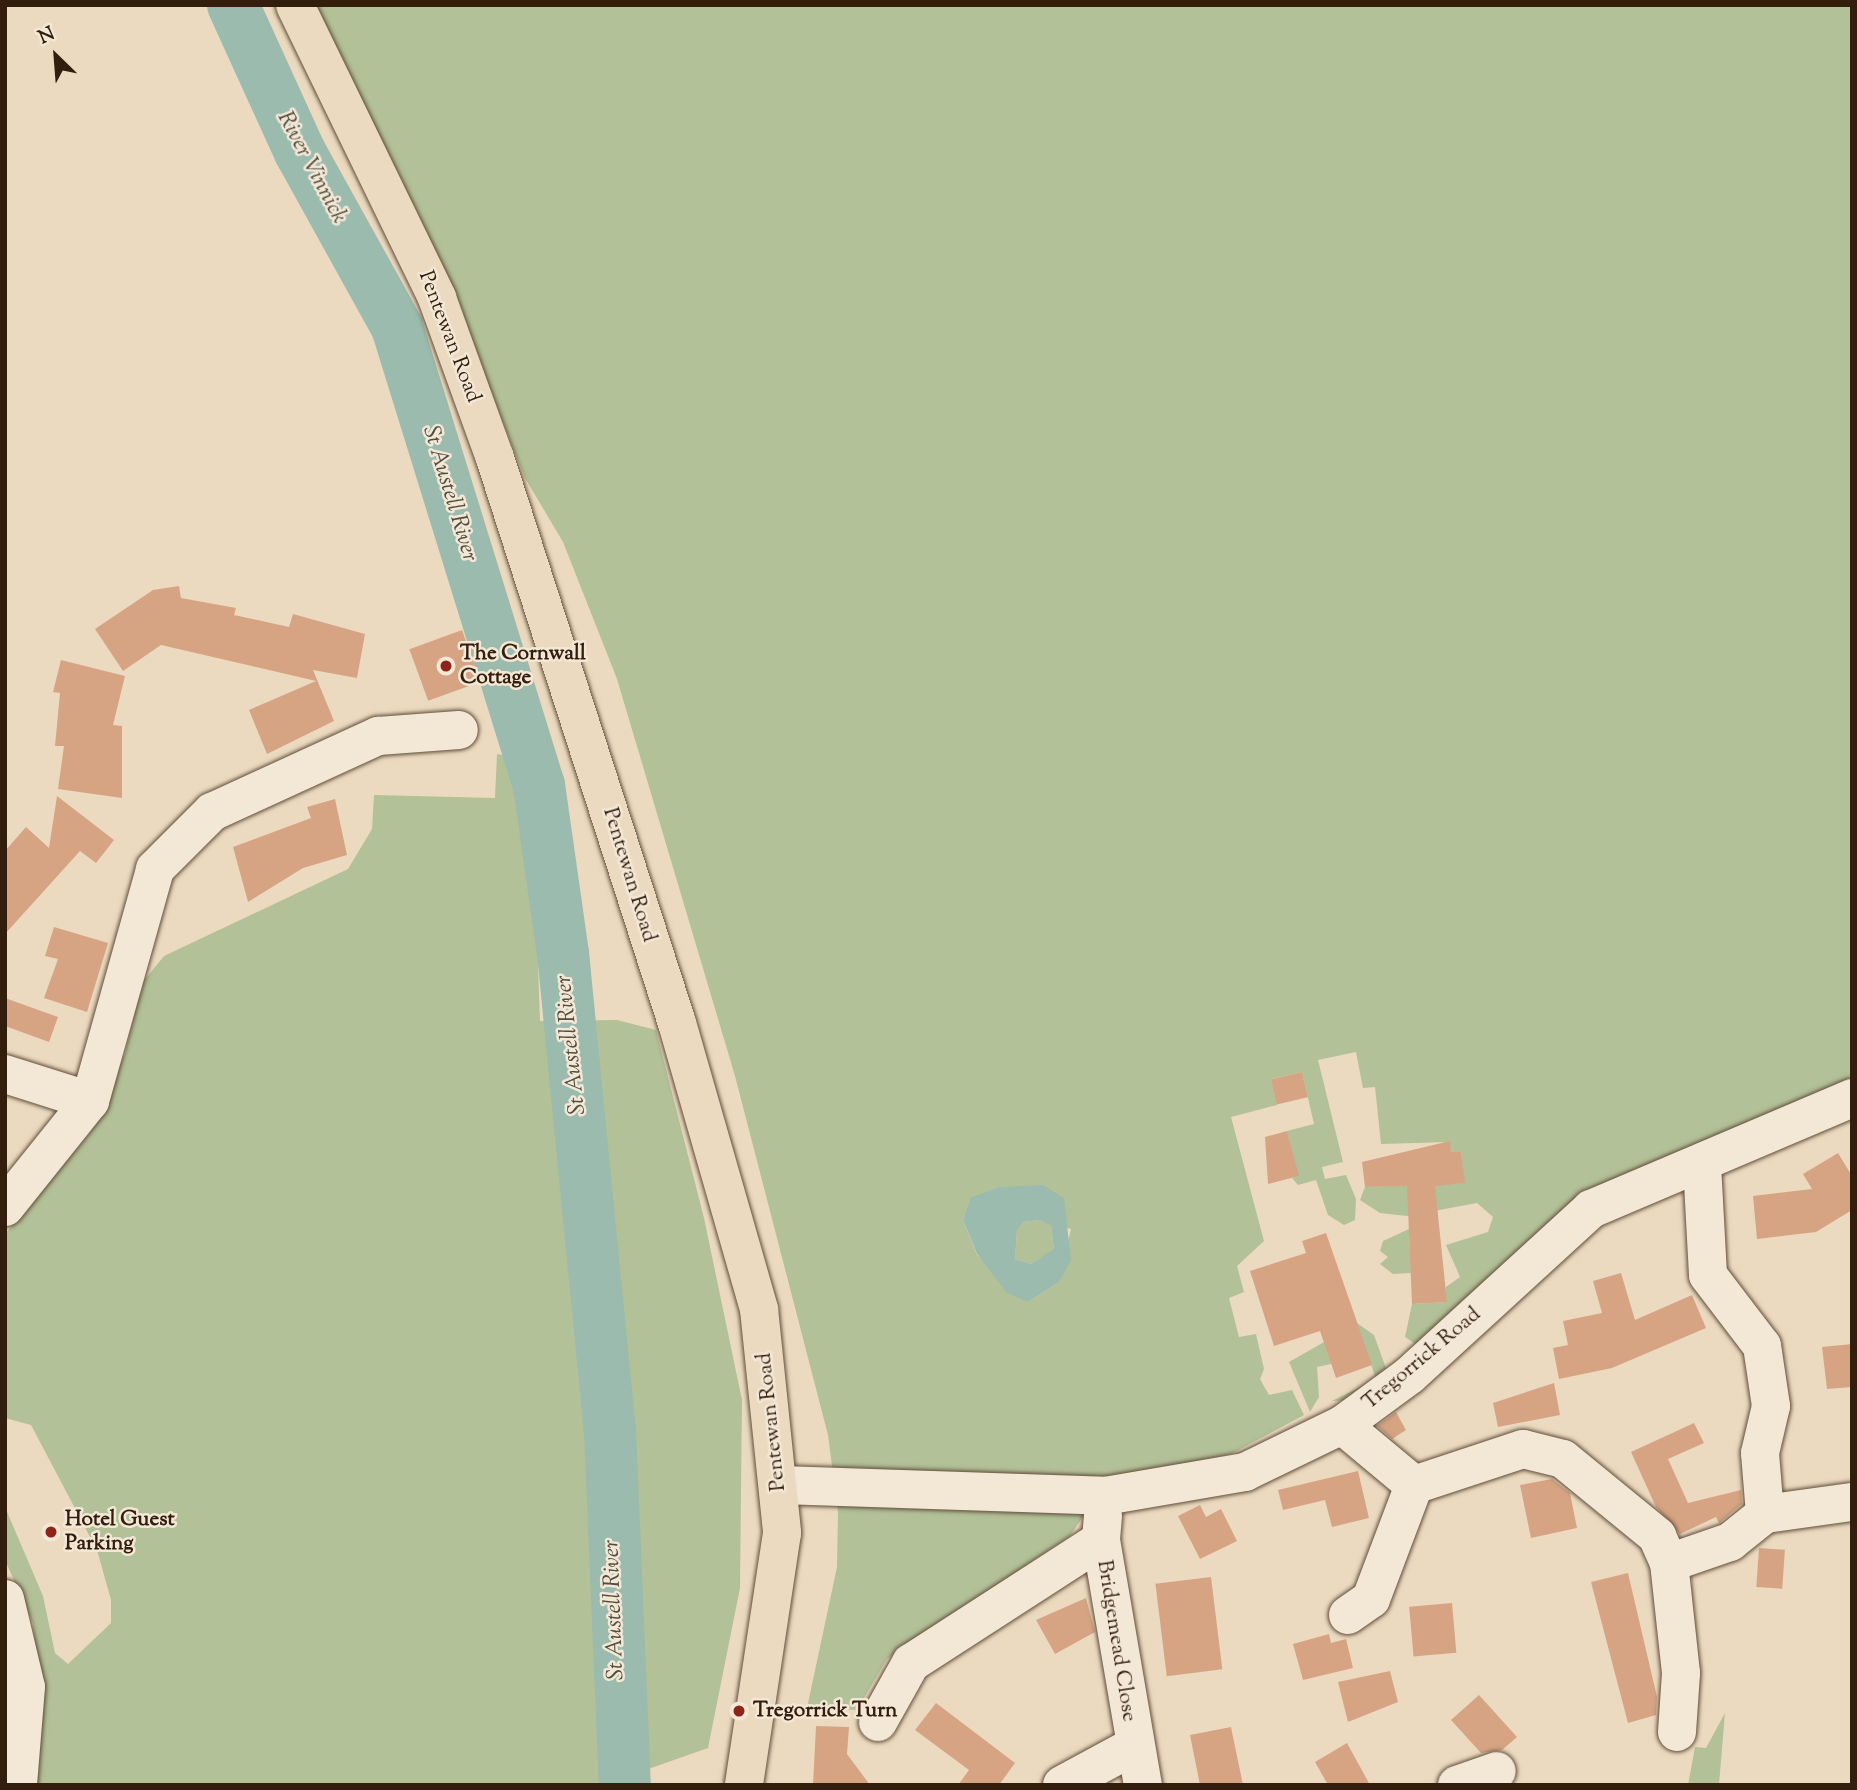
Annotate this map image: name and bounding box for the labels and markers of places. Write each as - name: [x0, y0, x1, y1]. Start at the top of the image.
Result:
- place label: The Cornwall Cottage: [460, 641, 586, 691]
- marker: The Cornwall Cottage: [438, 658, 454, 674]
- place label: Hotel Guest Parking: [65, 1507, 175, 1557]
- marker: Hotel Guest Parking: [43, 1524, 59, 1540]
- place label: Tregorrick Turn: [753, 1698, 897, 1724]
- marker: Tregorrick Turn: [731, 1703, 747, 1719]

